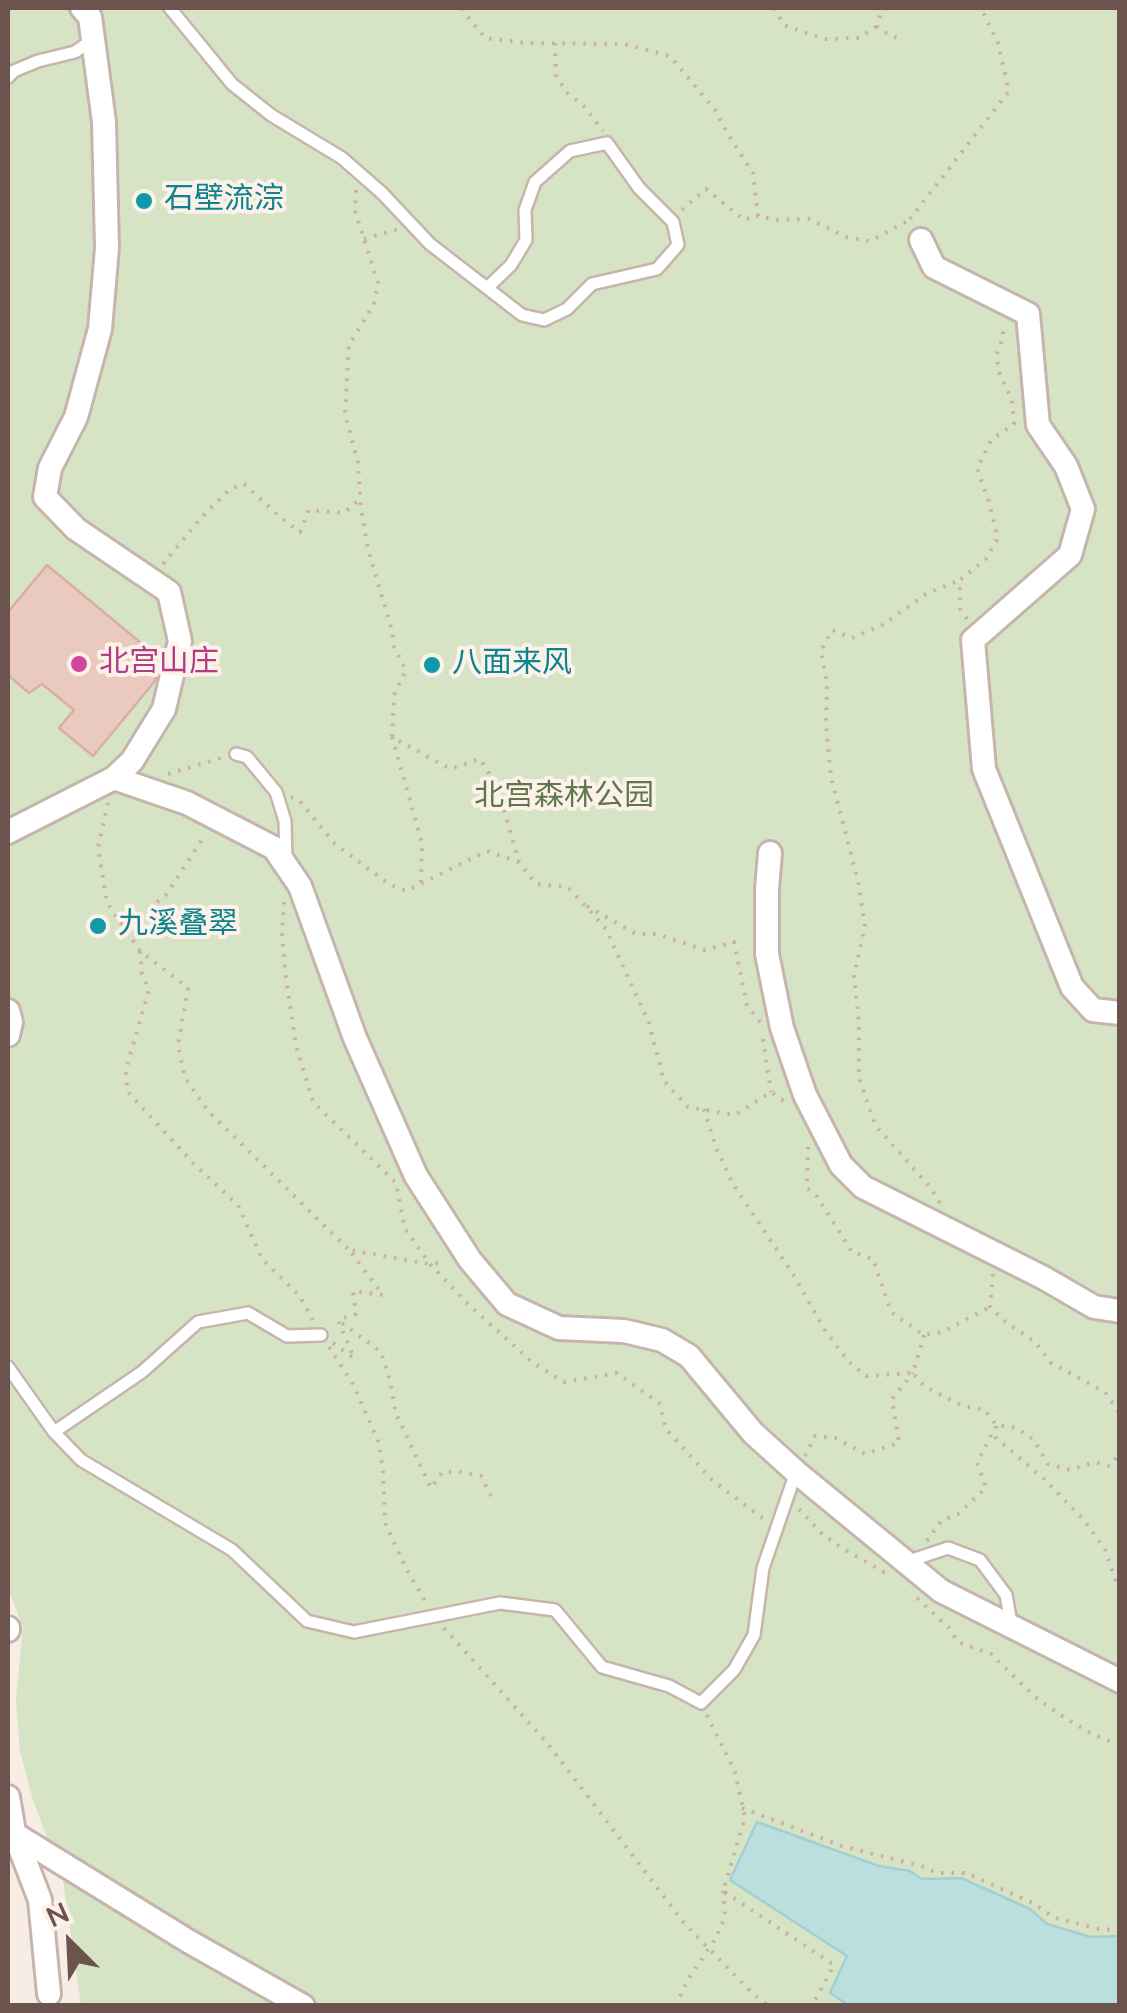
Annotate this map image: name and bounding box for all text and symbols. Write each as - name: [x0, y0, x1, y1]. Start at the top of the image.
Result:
- place label: 石壁流淙: [164, 183, 284, 219]
- marker: 石壁流淙: [133, 190, 155, 212]
- place label: 北宫山庄: [99, 646, 219, 682]
- place label: 八面来风: [452, 647, 572, 683]
- marker: 北宫山庄: [68, 653, 90, 675]
- marker: 八面来风: [421, 654, 443, 676]
- park label: 北宫森林公园: [474, 780, 654, 816]
- place label: 九溪叠翠: [118, 908, 238, 944]
- marker: 九溪叠翠: [87, 915, 109, 937]
- north arrow: [20, 1893, 120, 1993]
- text: N: [40, 1894, 75, 1937]

